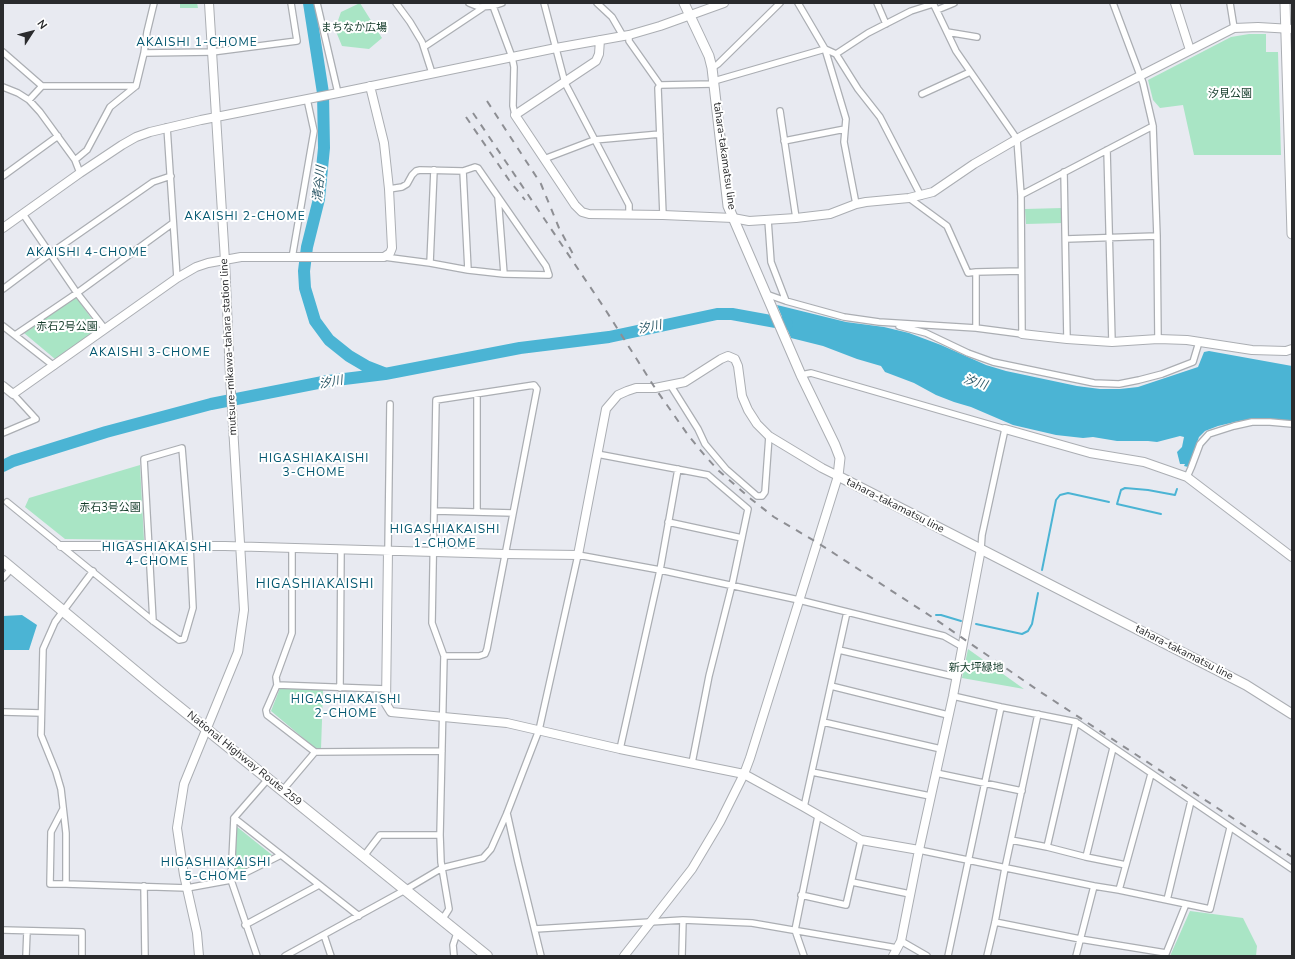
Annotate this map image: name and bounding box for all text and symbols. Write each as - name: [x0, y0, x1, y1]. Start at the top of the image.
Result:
- north arrow: [12, 12, 52, 52]
- text: N: [34, 17, 51, 32]
- park label: まちなか広場: [321, 21, 387, 35]
- district label: AKAISHI 1-CHOME: [136, 36, 258, 50]
- park label: 汐見公園: [1208, 87, 1252, 101]
- street label: tahara-takamatsu line: [710, 101, 738, 211]
- water label: 清谷川: [311, 165, 329, 203]
- district label: AKAISHI 2-CHOME: [184, 210, 306, 224]
- district label: AKAISHI 4-CHOME: [26, 246, 148, 260]
- street label: mutsure-mikawa-tahara station line: [218, 258, 240, 436]
- water label: 汐川: [637, 318, 663, 338]
- park label: 赤石2号公園: [36, 320, 98, 334]
- district label: AKAISHI 3-CHOME: [89, 346, 211, 360]
- water label: 汐川: [961, 373, 989, 393]
- water label: 汐川: [318, 374, 344, 392]
- district label: HIGASHIAKAISHI 3-CHOME: [259, 452, 369, 480]
- street label: tahara-takamatsu line: [844, 476, 946, 536]
- park label: 赤石3号公園: [79, 501, 141, 515]
- district label: HIGASHIAKAISHI 1-CHOME: [390, 523, 500, 551]
- district label: HIGASHIAKAISHI 4-CHOME: [102, 541, 212, 569]
- district label: HIGASHIAKAISHI: [256, 577, 374, 593]
- street label: tahara-takamatsu line: [1133, 623, 1235, 683]
- park label: 新大坪緑地: [949, 661, 1003, 675]
- district label: HIGASHIAKAISHI 2-CHOME: [291, 693, 401, 721]
- street label: National Highway Route 259: [184, 709, 304, 809]
- district label: HIGASHIAKAISHI 5-CHOME: [161, 856, 271, 884]

